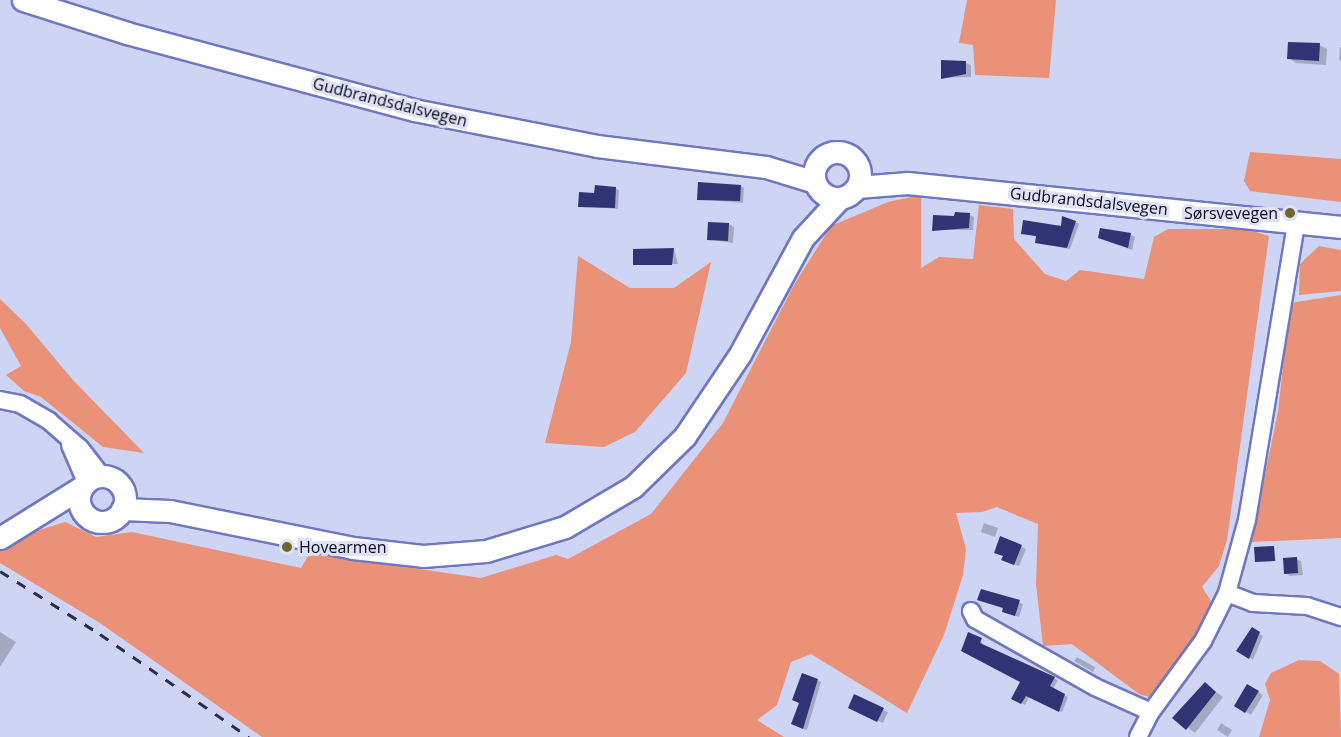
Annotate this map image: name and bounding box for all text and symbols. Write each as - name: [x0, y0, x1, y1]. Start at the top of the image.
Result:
- street label: Gudbrandsdalsvegen: [311, 74, 469, 130]
- street label: Gudbrandsdalsvegen: [1009, 183, 1169, 219]
- place label: Sørsvevegen: [1184, 203, 1278, 223]
- marker: Sørsvevegen: [1283, 206, 1297, 220]
- place label: Hovearmen: [299, 537, 386, 557]
- marker: Hovearmen: [280, 540, 294, 554]

